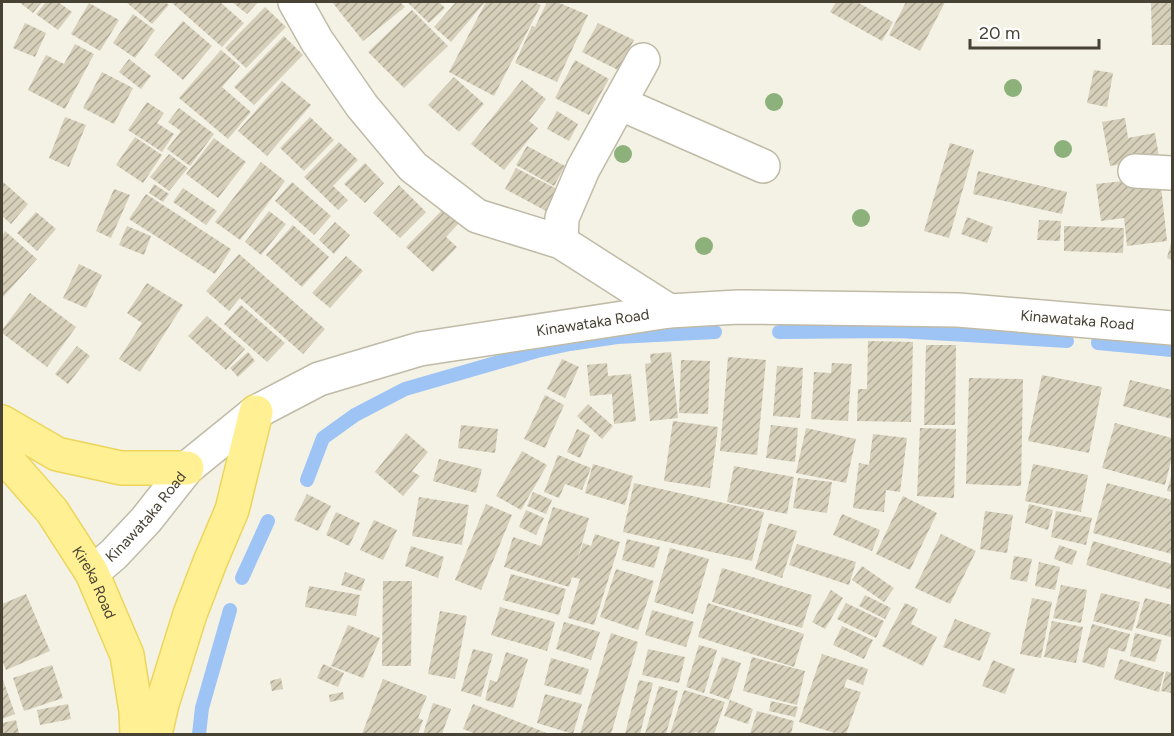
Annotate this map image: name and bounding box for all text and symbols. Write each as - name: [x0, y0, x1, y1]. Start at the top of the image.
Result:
- scale bar: [970, 12, 1099, 50]
- text: 20 m: [979, 22, 1020, 44]
- street label: Kinawataka Road: [535, 305, 650, 340]
- street label: Kinawataka Road: [1020, 306, 1135, 334]
- street label: Kinawataka Road: [102, 468, 190, 566]
- street label: Kireka Road: [68, 543, 119, 621]

